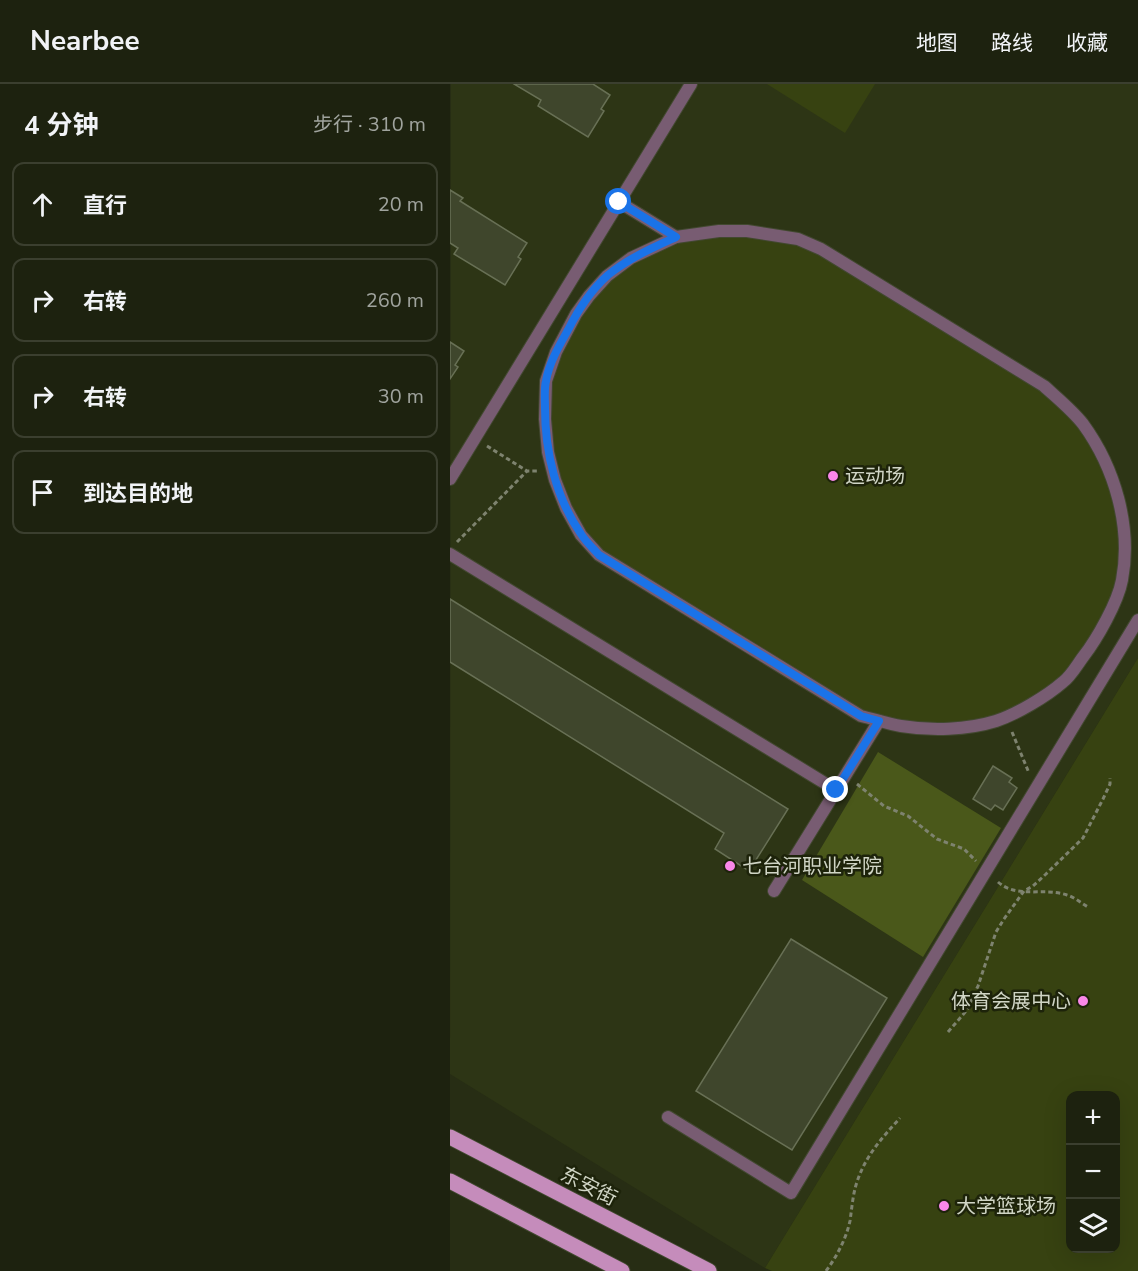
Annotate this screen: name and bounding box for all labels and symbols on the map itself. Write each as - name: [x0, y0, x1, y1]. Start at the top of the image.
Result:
- route start: [605, 188, 631, 214]
- place label: 运动场: [845, 463, 905, 490]
- marker: 运动场: [826, 469, 840, 483]
- route end: [822, 776, 848, 802]
- place label: 七台河职业学院: [742, 853, 882, 880]
- marker: 七台河职业学院: [723, 859, 737, 873]
- place label: 体育会展中心: [951, 988, 1071, 1015]
- marker: 体育会展中心: [1076, 994, 1090, 1008]
- street label: 东安街: [556, 1161, 622, 1212]
- place label: 大学篮球场: [956, 1193, 1056, 1220]
- marker: 大学篮球场: [937, 1199, 951, 1213]

